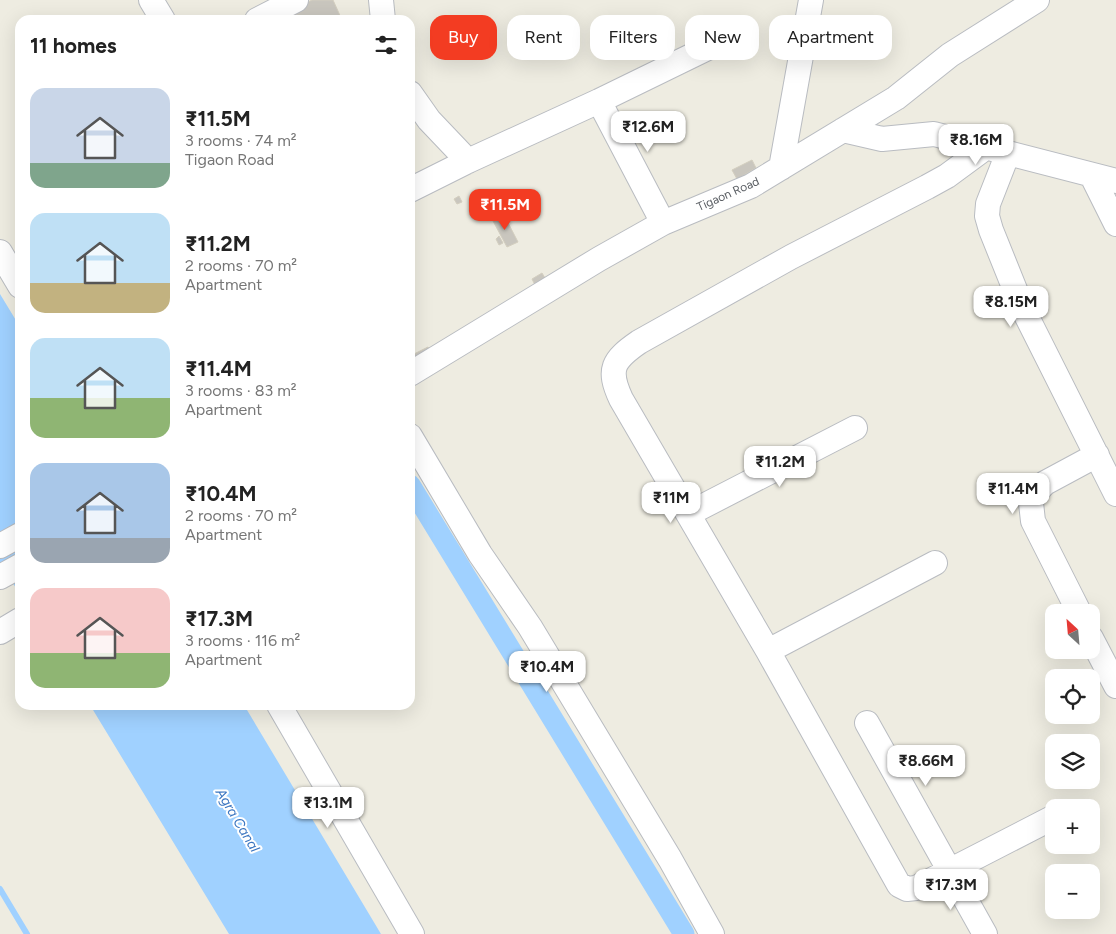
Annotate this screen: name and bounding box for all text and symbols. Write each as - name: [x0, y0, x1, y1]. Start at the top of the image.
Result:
- chip: Buy: [430, 15, 497, 60]
- chip: Rent: [507, 15, 580, 60]
- chip: Filters: [590, 15, 675, 60]
- chip: New: [685, 15, 759, 60]
- chip: Apartment: [769, 15, 892, 60]
- icon: filters: [372, 31, 400, 59]
- text: 11 homes: [30, 33, 117, 58]
- text: ₹11.5M: [185, 106, 251, 131]
- icon: home: [70, 108, 130, 168]
- pin: ₹12.6M: [607, 110, 689, 153]
- text: ₹12.6M: [622, 117, 674, 136]
- pin: ₹8.16M: [935, 124, 1017, 166]
- text: ₹8.16M: [949, 130, 1003, 149]
- text: 3 rooms · 74 m²: [185, 131, 297, 150]
- text: Tigaon Road: [185, 150, 274, 169]
- street label: Tigaon Road: [695, 174, 761, 214]
- pin: ₹11.5M: [464, 188, 546, 231]
- text: ₹11.5M: [480, 195, 530, 214]
- text: ₹11.2M: [185, 231, 251, 256]
- icon: home: [70, 233, 130, 293]
- text: 2 rooms · 70 m²: [185, 256, 297, 275]
- text: Apartment: [185, 275, 262, 294]
- pin: ₹8.15M: [970, 286, 1052, 328]
- text: ₹8.15M: [984, 292, 1038, 311]
- text: ₹11.4M: [185, 356, 252, 381]
- icon: home: [70, 358, 130, 418]
- text: 3 rooms · 83 m²: [185, 381, 297, 400]
- text: Apartment: [185, 400, 262, 419]
- pin: ₹11.2M: [739, 446, 821, 488]
- text: ₹11.2M: [755, 452, 805, 471]
- pin: ₹11.4M: [972, 472, 1054, 515]
- text: ₹11.4M: [988, 479, 1038, 498]
- text: ₹10.4M: [185, 481, 257, 506]
- pin: ₹11M: [641, 482, 701, 524]
- icon: home: [70, 483, 130, 543]
- text: ₹11M: [653, 488, 689, 507]
- text: 2 rooms · 70 m²: [185, 506, 297, 525]
- text: Apartment: [185, 525, 262, 544]
- north arrow: [1045, 604, 1100, 659]
- map controls: [1045, 604, 1100, 919]
- text: ₹17.3M: [185, 606, 253, 631]
- icon: home: [70, 608, 130, 668]
- text: 3 rooms · 116 m²: [185, 631, 300, 650]
- text: Apartment: [185, 650, 262, 669]
- pin: ₹10.4M: [506, 650, 588, 693]
- text: ₹10.4M: [520, 657, 574, 676]
- button: locate: [1045, 669, 1100, 724]
- button: layers: [1045, 734, 1100, 789]
- pin: ₹8.66M: [885, 744, 967, 787]
- text: ₹8.66M: [898, 751, 954, 770]
- water label: Agra Canal: [211, 784, 264, 856]
- pin: ₹13.1M: [287, 786, 369, 829]
- text: ₹13.1M: [303, 793, 353, 812]
- button: +: [1045, 799, 1100, 854]
- button: −: [1045, 864, 1100, 919]
- pin: ₹17.3M: [910, 868, 992, 911]
- text: ₹17.3M: [925, 875, 977, 894]

